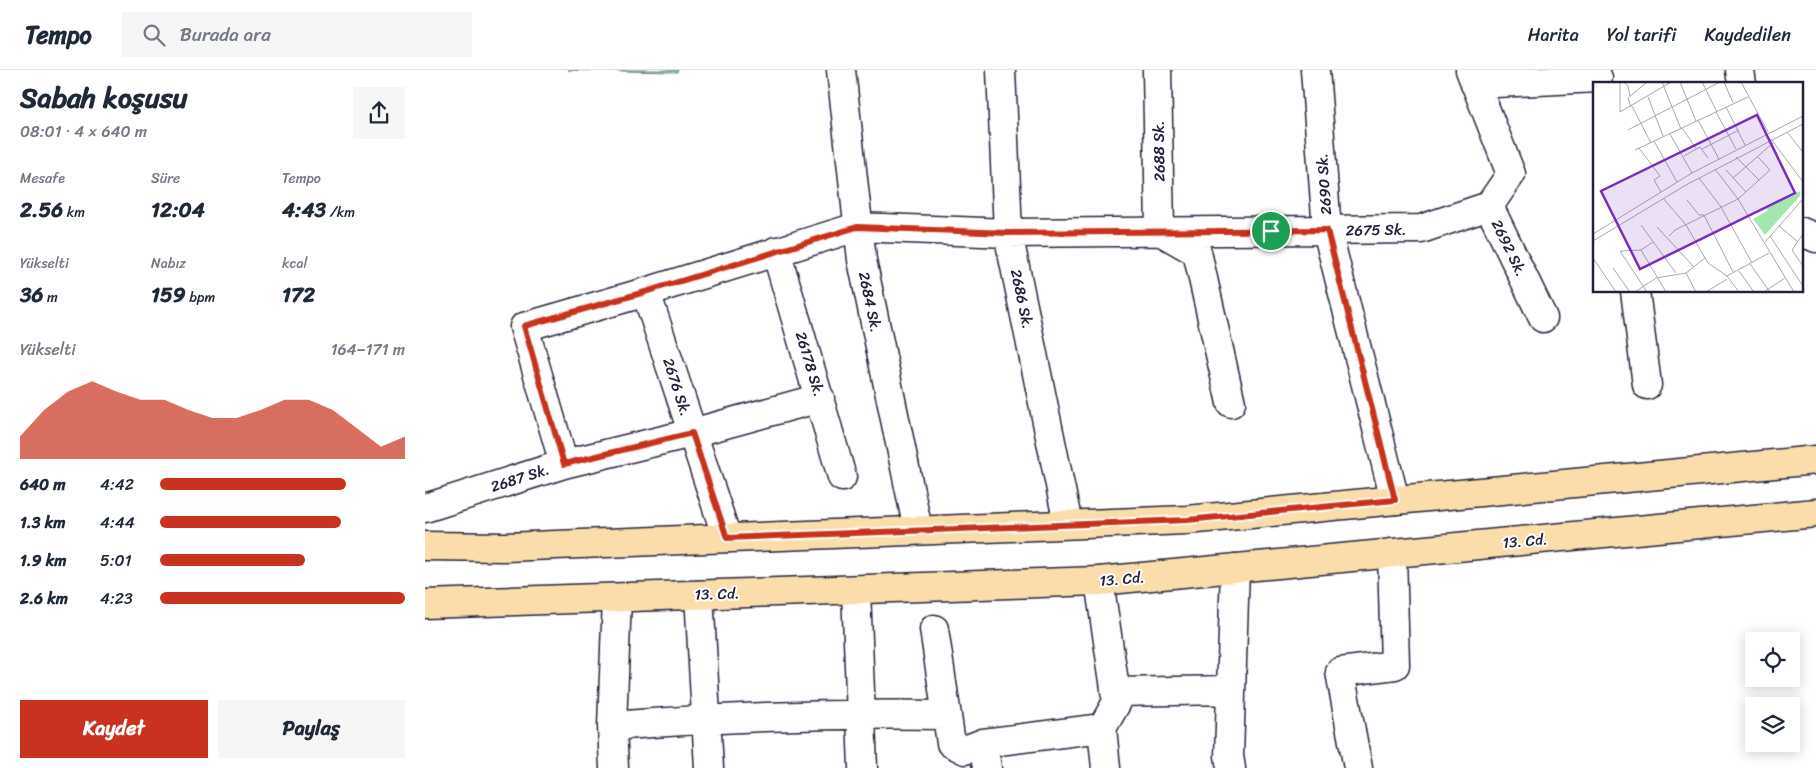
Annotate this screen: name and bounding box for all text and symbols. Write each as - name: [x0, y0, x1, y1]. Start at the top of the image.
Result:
- search box: [122, 12, 472, 57]
- text: Tempo: [25, 14, 92, 56]
- text: Burada ara: [180, 18, 271, 51]
- text: Harita: [1528, 19, 1579, 51]
- text: Yol tarifi: [1607, 19, 1676, 51]
- text: Kaydedilen: [1704, 19, 1791, 51]
- icon: search: [140, 21, 168, 49]
- text: Sabah koşusu: [20, 73, 188, 122]
- inset map: [1593, 82, 1803, 292]
- button: share: [353, 87, 405, 139]
- text: 08:01 · 4 × 640 m: [20, 117, 147, 146]
- street label: 2688 Sk.: [1145, 120, 1173, 182]
- street label: 2690 Sk.: [1309, 152, 1339, 216]
- text: Mesafe: [20, 166, 65, 191]
- text: Süre: [151, 166, 180, 191]
- text: Tempo: [282, 166, 321, 191]
- text: 2.56: [20, 191, 63, 229]
- text: 12:04: [151, 191, 205, 229]
- text: 4:43: [282, 191, 326, 229]
- text: km: [63, 200, 85, 225]
- text: /km: [326, 200, 355, 225]
- pin: [1250, 210, 1292, 252]
- street label: 2692 Sk.: [1484, 215, 1534, 281]
- street label: 2675 Sk.: [1345, 216, 1407, 244]
- icon: arrive: [1257, 217, 1285, 245]
- text: Yükselti: [20, 251, 69, 276]
- text: Nabız: [151, 251, 186, 276]
- text: kcal: [282, 251, 307, 276]
- street label: 2686 Sk.: [1003, 267, 1041, 331]
- street label: 2684 Sk.: [851, 269, 889, 335]
- text: 36: [20, 276, 43, 314]
- text: 159: [151, 276, 186, 314]
- text: 172: [282, 276, 315, 314]
- text: m: [43, 285, 58, 310]
- text: bpm: [186, 285, 215, 310]
- street label: 26178 Sk.: [788, 328, 832, 400]
- text: Yükselti: [20, 335, 76, 364]
- text: 164–171 m: [331, 335, 405, 364]
- street label: 2676 Sk.: [655, 354, 699, 420]
- street label: 2687 Sk.: [487, 456, 553, 500]
- text: 640 m: [20, 470, 66, 499]
- text: 4:42: [100, 470, 134, 499]
- text: 1.3 km: [20, 508, 65, 537]
- text: 4:44: [100, 508, 135, 537]
- street label: 13. Cd.: [1501, 526, 1549, 556]
- text: 1.9 km: [20, 546, 66, 575]
- text: 5:01: [100, 546, 132, 575]
- street label: 13. Cd.: [1098, 564, 1146, 594]
- street label: 13. Cd.: [694, 580, 740, 608]
- text: 2.6 km: [20, 584, 68, 613]
- text: 4:23: [100, 584, 133, 613]
- map controls: [1745, 632, 1800, 752]
- button: locate: [1745, 632, 1800, 687]
- button: layers: [1745, 697, 1800, 752]
- button: Kaydet: [20, 700, 208, 758]
- button: Paylaş: [218, 700, 405, 758]

